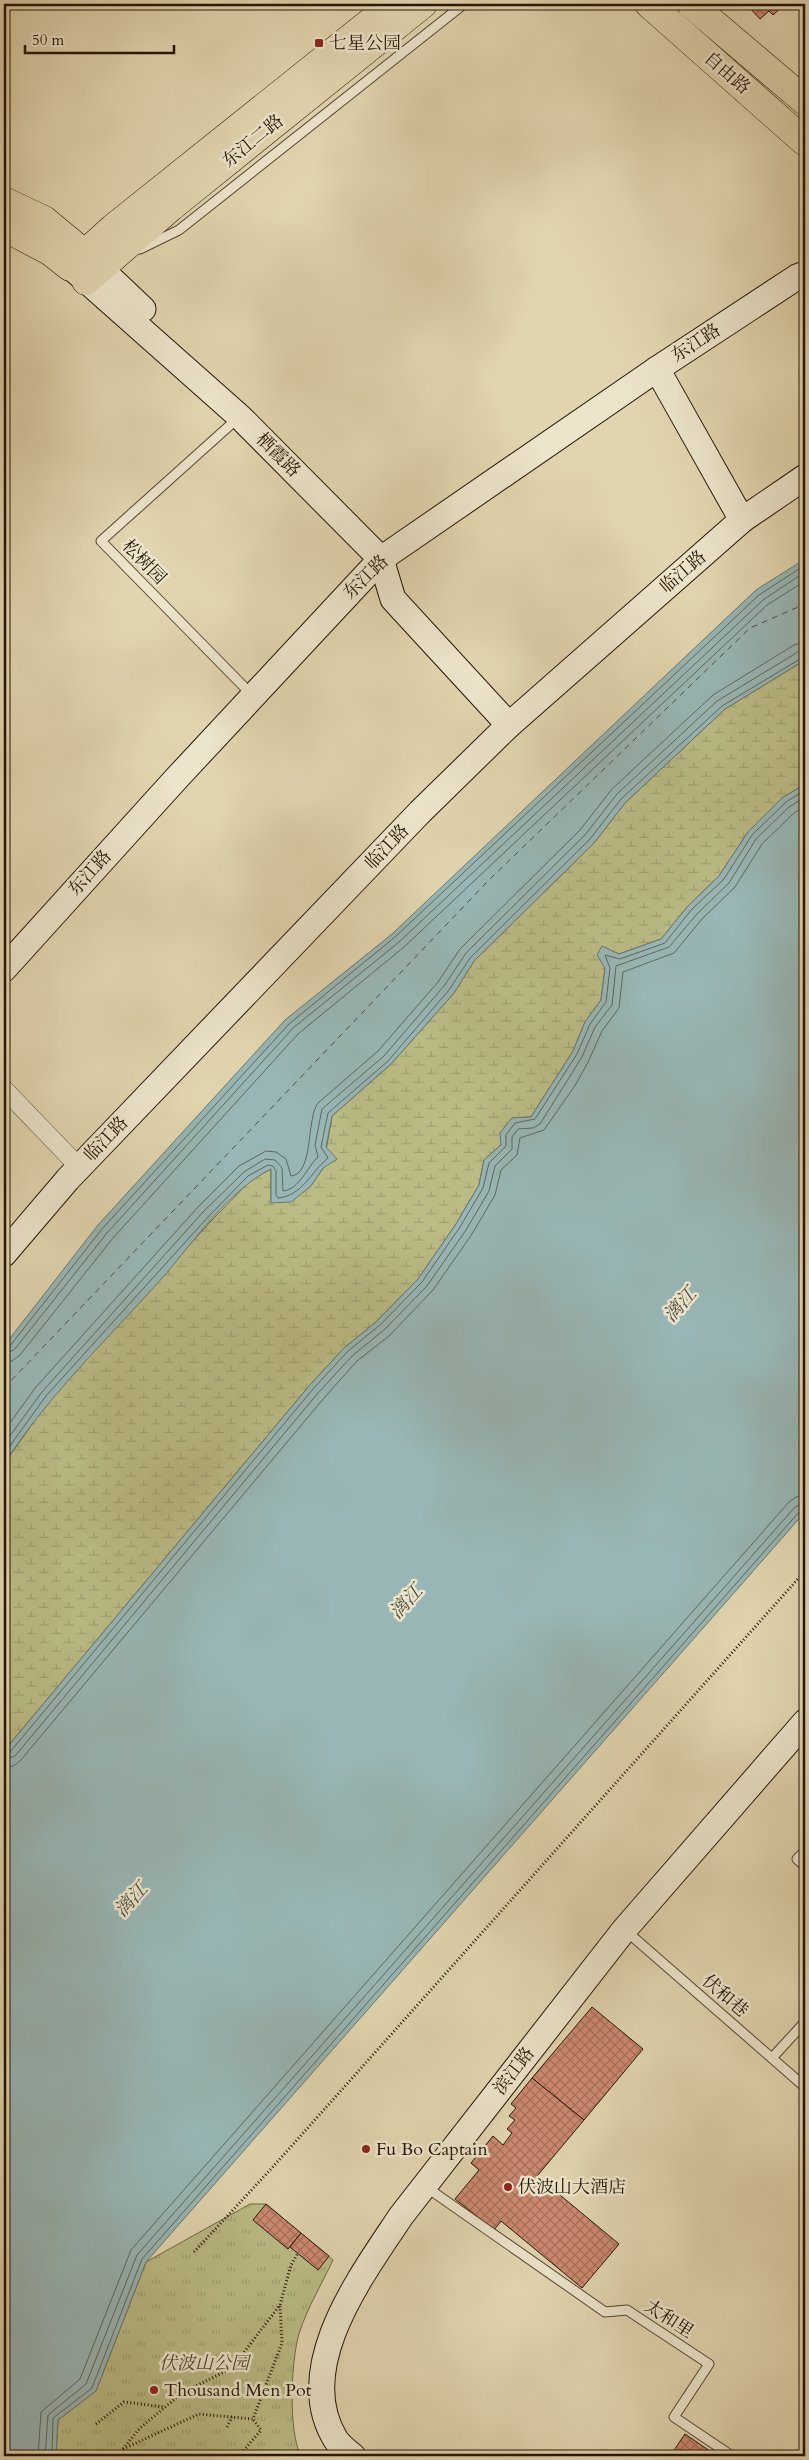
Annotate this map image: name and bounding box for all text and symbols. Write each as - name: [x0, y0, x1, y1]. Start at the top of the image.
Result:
- scale bar: [25, 22, 174, 54]
- text: 50 m: [32, 30, 64, 50]
- place label: 七星公园: [329, 31, 401, 56]
- marker: 七星公园: [313, 37, 325, 49]
- street label: 自由路: [698, 46, 756, 100]
- street label: 东江二路: [217, 109, 289, 173]
- street label: 东江路: [667, 318, 725, 368]
- street label: 栖霞路: [250, 427, 306, 483]
- street label: 松树园: [116, 534, 172, 590]
- street label: 临江路: [654, 545, 712, 599]
- street label: 东江路: [338, 549, 394, 605]
- street label: 临江路: [359, 819, 415, 875]
- street label: 东江路: [63, 845, 117, 901]
- street label: 临江路: [78, 1111, 134, 1167]
- water label: 漓江: [658, 1280, 704, 1328]
- water label: 漓江: [384, 1577, 431, 1625]
- water label: 漓江: [109, 1875, 156, 1923]
- street label: 伏和巷: [696, 1969, 754, 2023]
- street label: 滨江路: [488, 2042, 540, 2100]
- place label: Fu Bo Captain: [376, 2137, 488, 2162]
- marker: Fu Bo Captain: [360, 2143, 372, 2155]
- place label: 伏波山大酒店: [518, 2175, 626, 2200]
- marker: 伏波山大酒店: [502, 2181, 514, 2193]
- street label: 太和里: [640, 2294, 698, 2344]
- park label: 伏波山公园: [159, 2351, 252, 2376]
- place label: Thousand Men Pot: [164, 2378, 312, 2403]
- marker: Thousand Men Pot: [148, 2384, 160, 2396]

